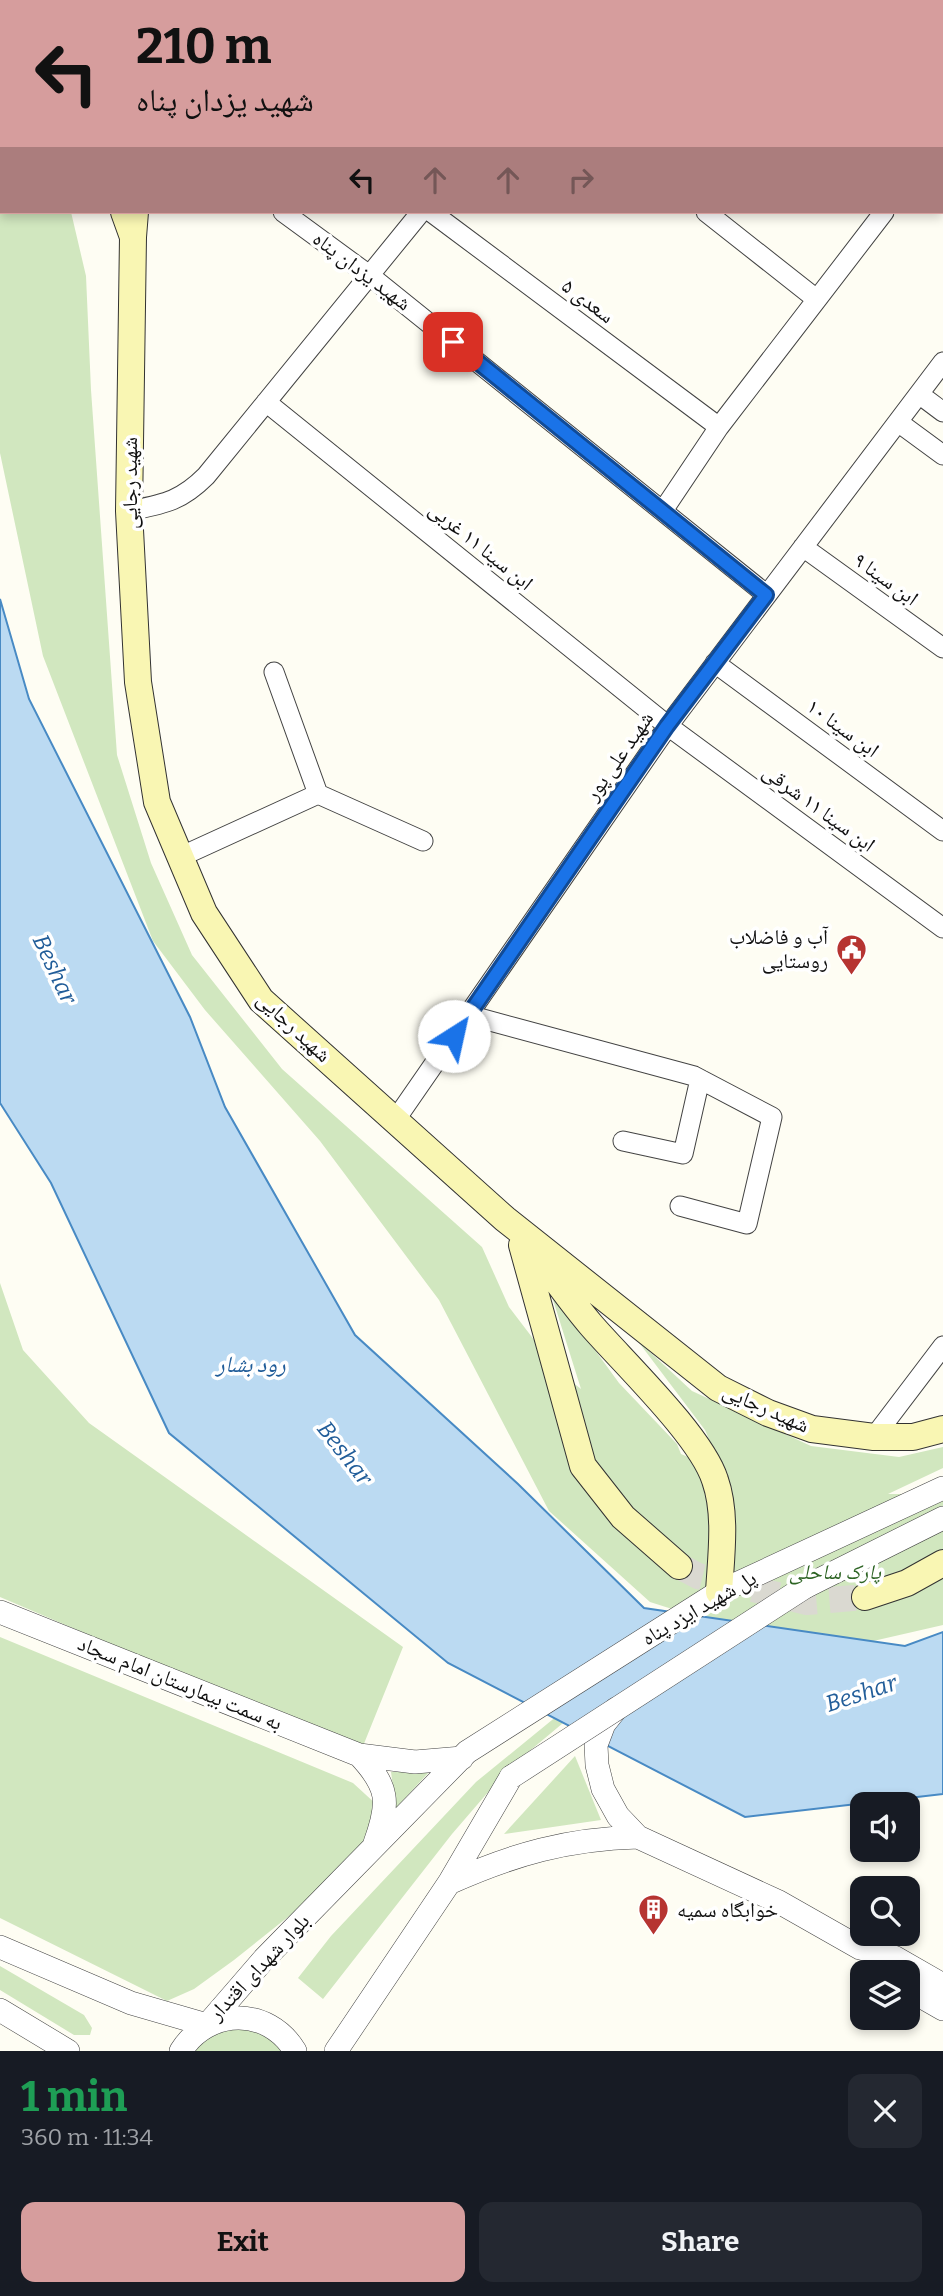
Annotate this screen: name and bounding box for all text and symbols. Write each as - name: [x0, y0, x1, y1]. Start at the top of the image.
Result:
- text: 210 m: [136, 17, 271, 76]
- icon: left: [21, 28, 112, 119]
- text: شهید یزدان پناه: [136, 81, 314, 119]
- icon: left: [343, 161, 381, 199]
- icon: ahead: [416, 161, 454, 199]
- icon: ahead: [489, 161, 527, 199]
- icon: right: [562, 161, 600, 199]
- street label: شهید یزدان پناه: [308, 226, 416, 316]
- street label: سعدی ۵: [557, 273, 619, 329]
- pin: [423, 312, 483, 372]
- icon: arrive: [434, 323, 472, 361]
- street label: شهید رجایی: [117, 437, 143, 529]
- street label: ابن سینا ۱۱ غربی: [424, 496, 538, 596]
- street label: ابن سینا ۹: [849, 547, 923, 611]
- street label: ابن سینا ۱۰: [802, 693, 884, 763]
- street label: شهید علی پور: [578, 706, 659, 806]
- street label: ابن سینا ۱۱ شرقی: [758, 758, 880, 858]
- place label: آب و فاضلاب روستایی: [729, 924, 829, 974]
- water label: Beshar: [27, 930, 84, 1010]
- public building icon: آب و فاضلاب روستایی: [834, 932, 868, 976]
- street label: شهید رجایی: [252, 986, 336, 1068]
- position arrow: [417, 999, 491, 1073]
- water label: رود بشار: [214, 1350, 286, 1378]
- street label: شهید رجایی: [719, 1377, 813, 1439]
- water label: Beshar: [311, 1416, 380, 1492]
- park label: پارک ساحلی: [789, 1559, 882, 1585]
- street label: پل شهید ایزد پناه: [637, 1565, 761, 1651]
- street label: به سمت بیمارستان امام سجاد: [74, 1630, 286, 1737]
- water label: Beshar: [822, 1668, 902, 1718]
- map controls: [850, 1792, 920, 2030]
- button: sound: [850, 1792, 920, 1862]
- button: search: [850, 1876, 920, 1946]
- building icon: خوابگاه سمیه: [637, 1893, 671, 1937]
- place label: خوابگاه سمیه: [677, 1897, 778, 1923]
- street label: بلوار شهدای اقتدار: [202, 1908, 315, 2026]
- button: layers: [850, 1960, 920, 2030]
- text: 1 min: [21, 2072, 127, 2122]
- button: close: [848, 2074, 922, 2148]
- text: 360 m · 11:34: [21, 2123, 153, 2151]
- button: Exit: [21, 2202, 465, 2282]
- button: Share: [479, 2202, 922, 2282]

